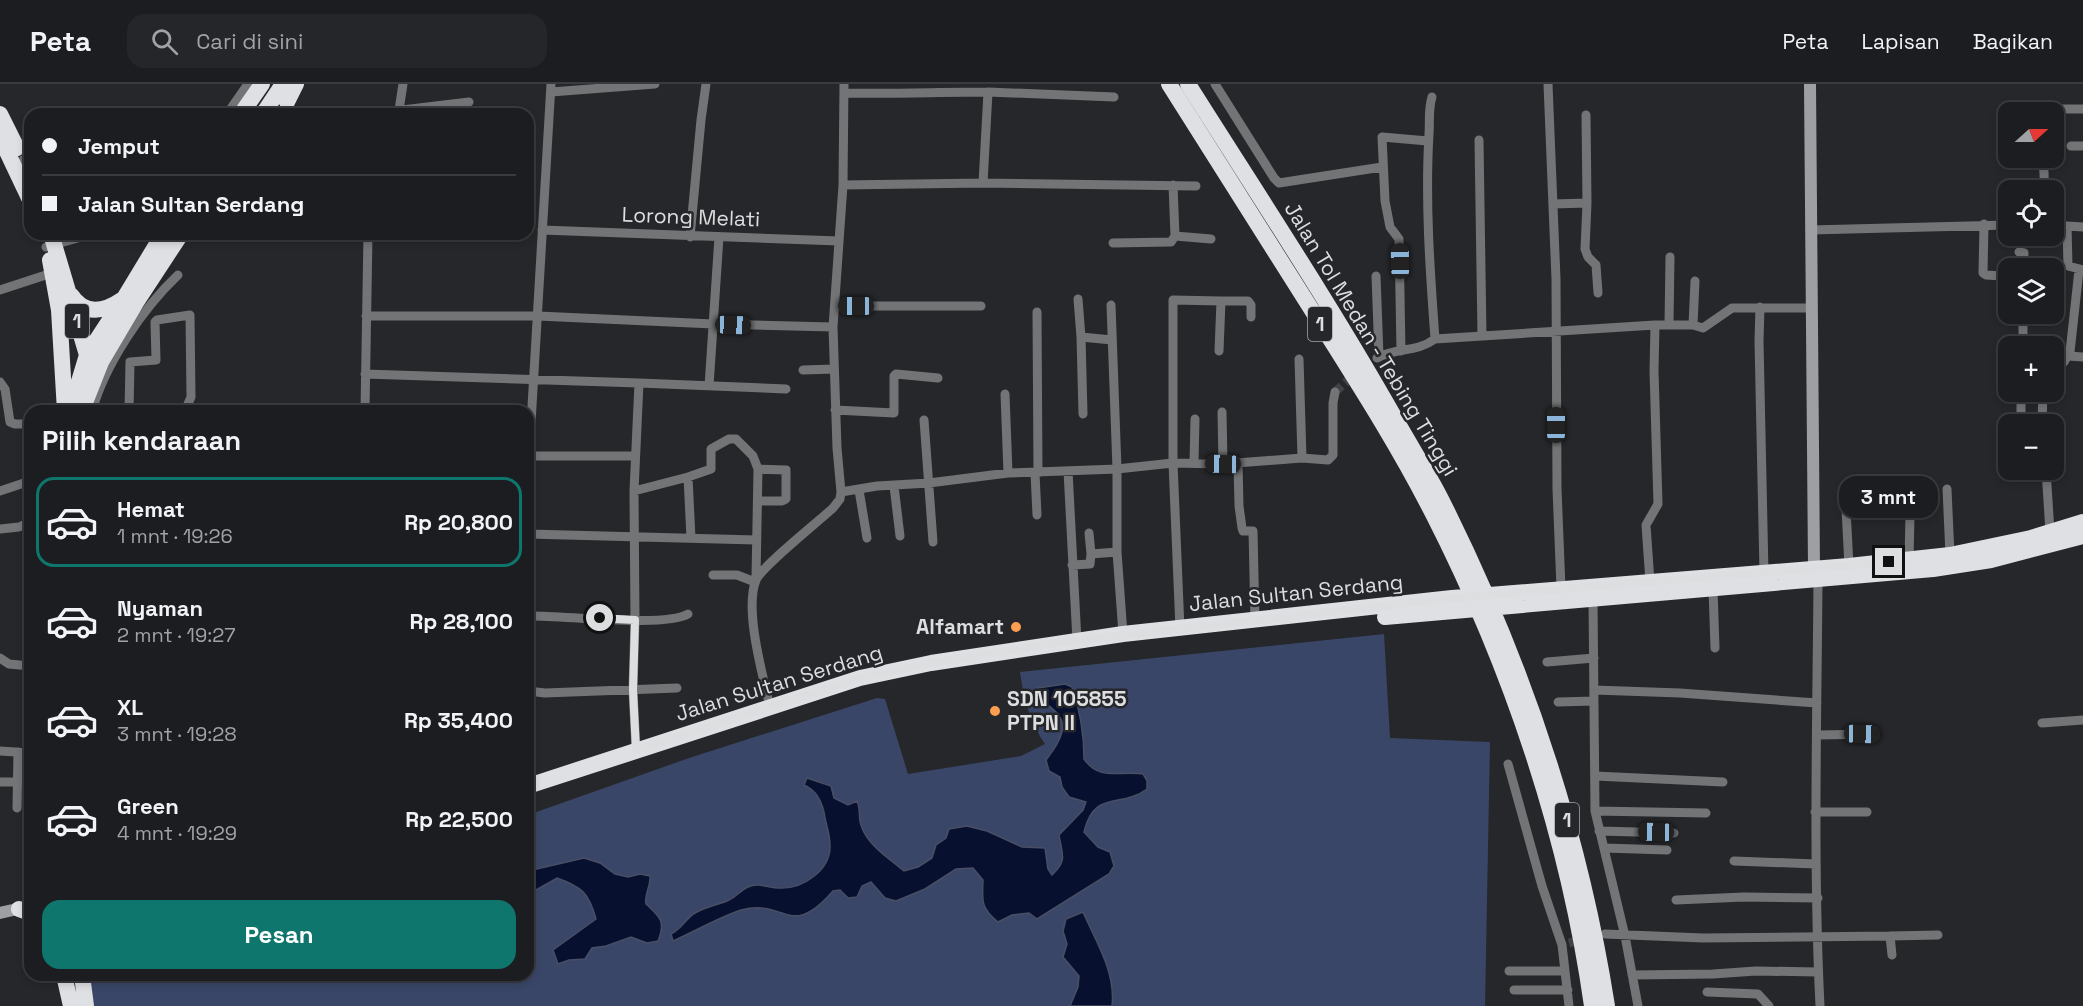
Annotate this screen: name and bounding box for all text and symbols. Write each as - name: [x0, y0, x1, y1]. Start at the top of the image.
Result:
- search box: [127, 14, 547, 68]
- text: Peta: [30, 23, 91, 59]
- icon: search: [148, 25, 181, 58]
- text: Cari di sini: [196, 27, 303, 55]
- text: Peta: [1783, 28, 1829, 55]
- text: Lapisan: [1862, 28, 1940, 55]
- text: Bagikan: [1973, 28, 2053, 55]
- north arrow: [1998, 102, 2064, 168]
- map controls: [1998, 102, 2064, 480]
- text: Jemput: [78, 132, 160, 160]
- button: locate: [1998, 180, 2064, 246]
- text: Jalan Sultan Serdang: [78, 190, 304, 218]
- street label: Jalan Tol Medan - Tebing Tinggi: [1279, 197, 1464, 481]
- street label: Lorong Melati: [621, 201, 761, 232]
- car: [1391, 243, 1409, 279]
- button: layers: [1998, 258, 2064, 324]
- car: [838, 297, 874, 315]
- road number: 1: [65, 304, 89, 338]
- road number: 1: [1308, 307, 1332, 341]
- car: [715, 315, 751, 335]
- button: +: [1998, 336, 2064, 402]
- car: [1547, 407, 1565, 443]
- button: −: [1998, 414, 2064, 480]
- text: Pilih kendaraan: [42, 423, 241, 458]
- car: [1205, 455, 1241, 473]
- callout: 3 mnt: [1840, 475, 1938, 517]
- text: 3 mnt: [1861, 484, 1916, 510]
- icon: car: [45, 495, 99, 549]
- text: Hemat: [117, 495, 185, 523]
- text: Rp 20,800: [404, 508, 513, 536]
- text: 1 mnt · 19:26: [117, 523, 233, 549]
- route end: [1875, 548, 1902, 575]
- street label: Jalan Sultan Serdang: [1188, 568, 1404, 617]
- icon: car: [45, 594, 99, 648]
- text: Nyaman: [117, 594, 203, 622]
- route start: [586, 604, 613, 631]
- text: Rp 28,100: [409, 607, 513, 635]
- place label: Alfamart: [916, 613, 1004, 640]
- marker: Alfamart: [1009, 620, 1023, 634]
- text: 2 mnt · 19:27: [117, 622, 235, 648]
- street label: Jalan Sultan Serdang: [672, 638, 886, 727]
- place label: SDN 105855 PTPN II: [1007, 685, 1127, 736]
- icon: car: [45, 693, 99, 747]
- text: XL: [117, 693, 143, 721]
- marker: SDN 105855 PTPN II: [988, 704, 1002, 718]
- text: Rp 35,400: [404, 706, 513, 734]
- text: 3 mnt · 19:28: [117, 721, 237, 747]
- car: [1844, 725, 1880, 743]
- icon: car: [45, 792, 99, 846]
- text: Green: [117, 792, 179, 820]
- road number: 1: [1555, 803, 1579, 837]
- text: Rp 22,500: [405, 805, 513, 833]
- text: 4 mnt · 19:29: [117, 820, 237, 846]
- car: [1638, 823, 1674, 841]
- button: Pesan: [42, 900, 516, 969]

